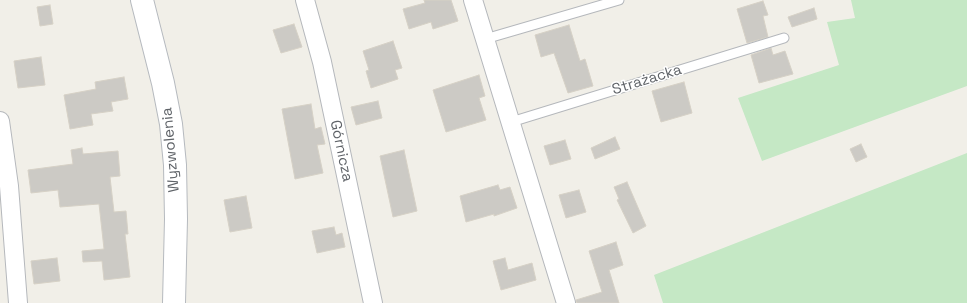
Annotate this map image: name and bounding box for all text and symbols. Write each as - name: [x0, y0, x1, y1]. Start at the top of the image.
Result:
- street label: Strażacka: [610, 61, 684, 99]
- street label: Wyzwolenia: [158, 107, 184, 193]
- street label: Górnicza: [326, 118, 356, 184]

